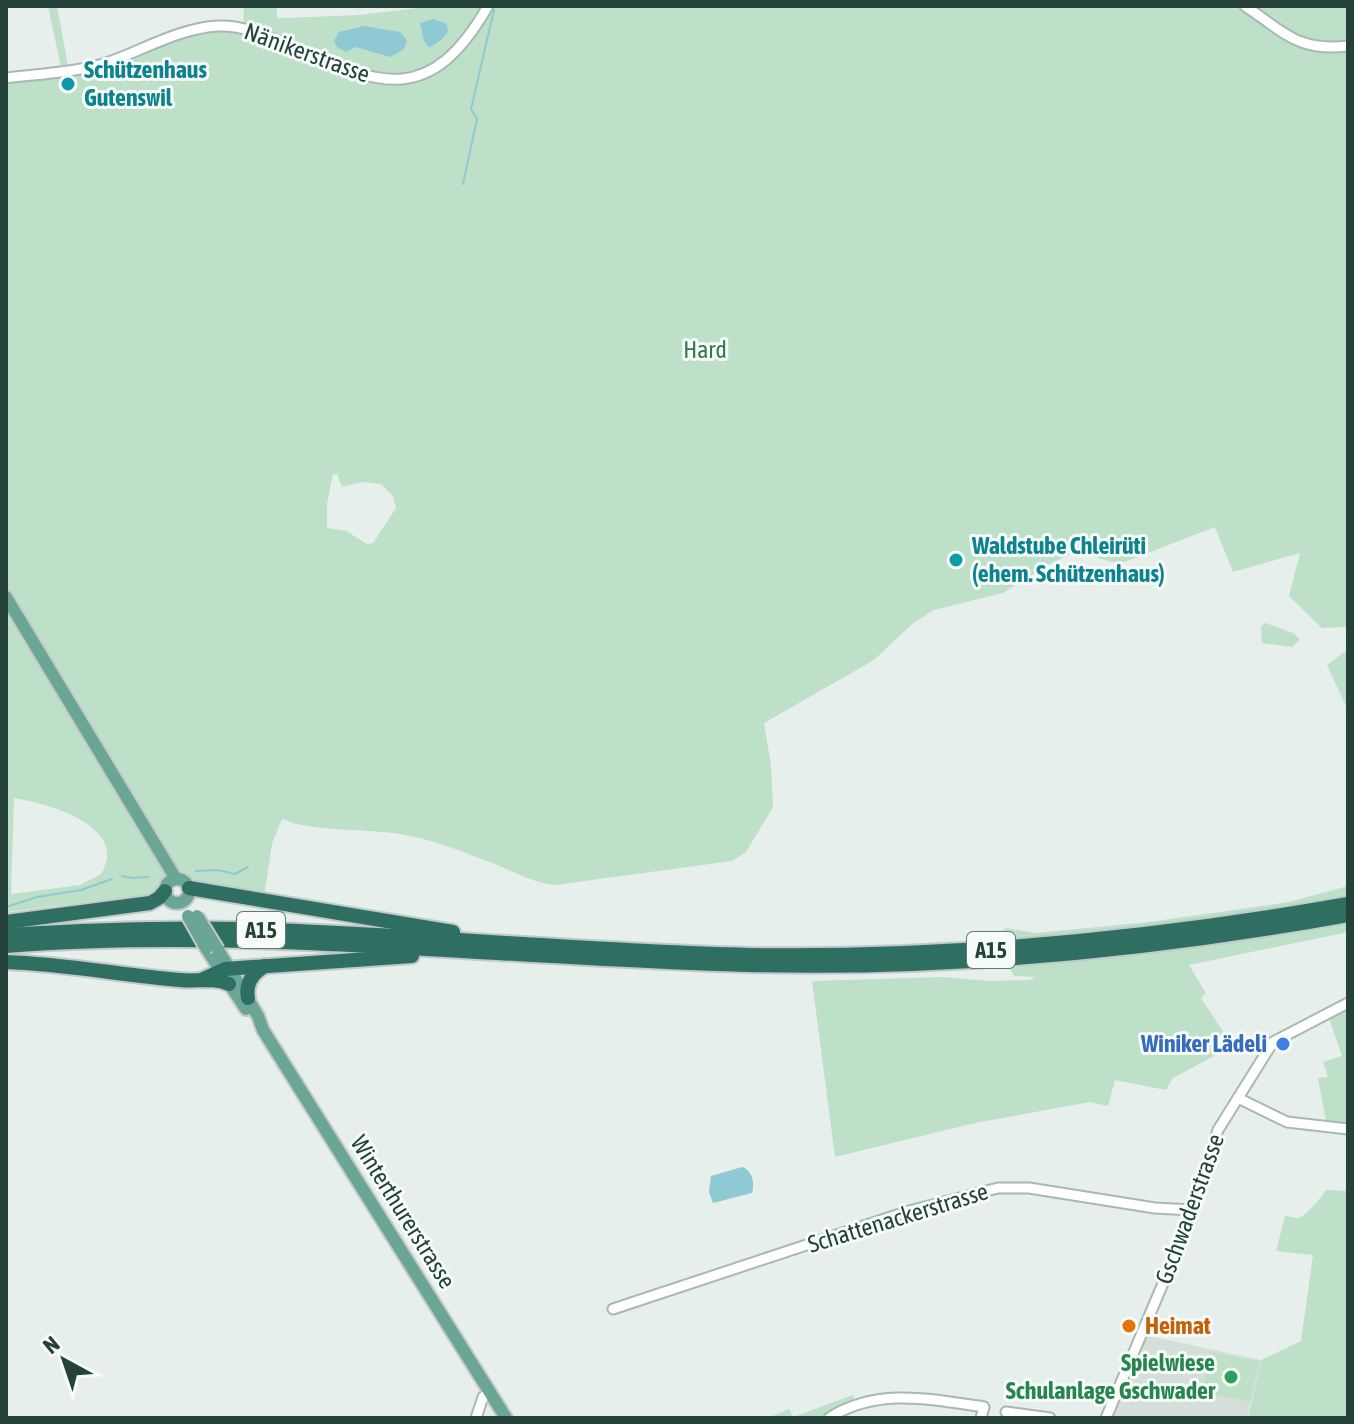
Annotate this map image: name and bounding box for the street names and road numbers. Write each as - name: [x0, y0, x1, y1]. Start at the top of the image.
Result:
- street label: Nänikerstrasse: [241, 17, 374, 88]
- road number: A15: [237, 912, 285, 948]
- road number: A15: [967, 932, 1015, 968]
- street label: Winterthurerstrasse: [346, 1130, 461, 1293]
- street label: Gschwaderstrasse: [1150, 1130, 1229, 1287]
- street label: Schattenackerstrasse: [805, 1177, 991, 1258]

